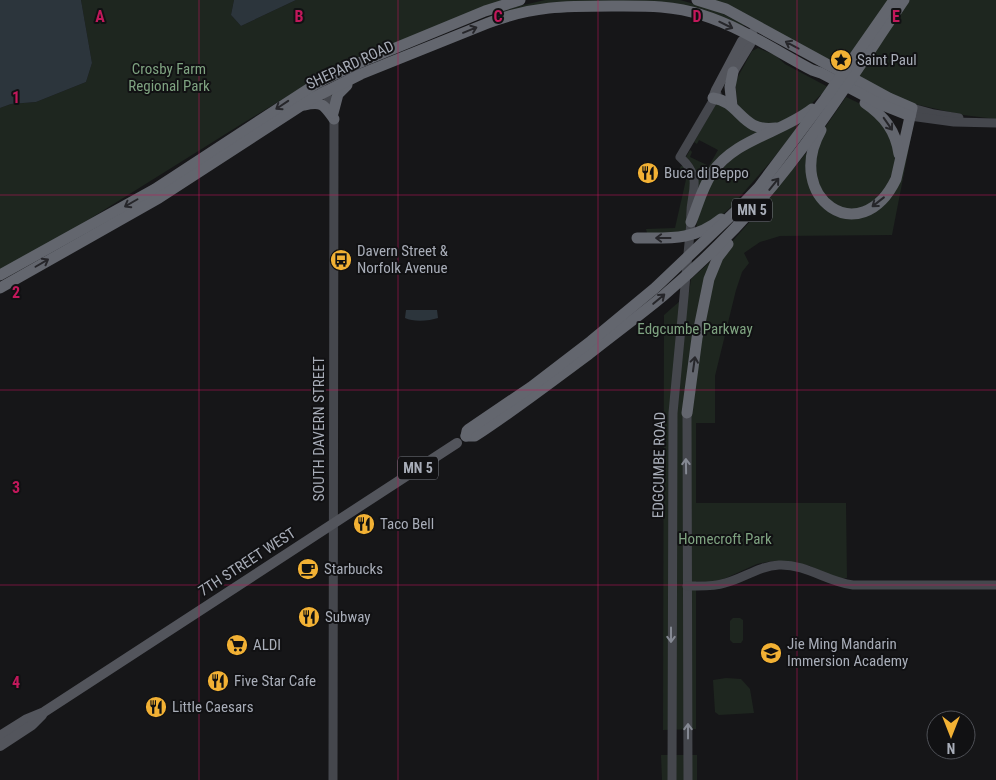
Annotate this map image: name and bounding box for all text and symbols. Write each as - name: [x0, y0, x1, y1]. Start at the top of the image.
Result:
- text: A: [95, 7, 105, 26]
- text: B: [295, 7, 304, 26]
- text: C: [493, 7, 503, 26]
- text: D: [692, 7, 702, 26]
- text: E: [892, 7, 900, 26]
- one-way arrow: [718, 20, 733, 30]
- one-way arrow: [462, 25, 477, 34]
- street label: SHEPARD ROAD: [303, 37, 397, 93]
- one-way arrow: [785, 39, 799, 49]
- place icon: Saint Paul: [829, 48, 853, 72]
- place label: Saint Paul: [857, 51, 917, 69]
- park label: Crosby Farm Regional Park: [128, 60, 210, 95]
- text: 1: [12, 88, 20, 107]
- one-way arrow: [275, 100, 289, 110]
- one-way arrow: [883, 117, 893, 131]
- restaurant icon: Buca di Beppo: [636, 161, 660, 185]
- place label: Buca di Beppo: [664, 164, 749, 182]
- one-way arrow: [768, 178, 779, 191]
- one-way arrow: [871, 197, 884, 208]
- one-way arrow: [125, 198, 139, 208]
- road number: MN 5: [732, 198, 772, 222]
- one-way arrow: [656, 233, 672, 243]
- place label: Davern Street & Norfolk Avenue: [357, 242, 449, 277]
- bus stop icon: Davern Street & Norfolk Avenue: [329, 248, 353, 272]
- one-way arrow: [34, 258, 48, 268]
- text: 2: [12, 283, 20, 302]
- one-way arrow: [653, 293, 666, 304]
- park label: Edgcumbe Parkway: [637, 320, 753, 338]
- street label: SOUTH DAVERN STREET: [310, 356, 328, 502]
- one-way arrow: [689, 357, 699, 373]
- street label: EDGCUMBE ROAD: [649, 412, 669, 518]
- road number: MN 5: [398, 456, 438, 479]
- one-way arrow: [682, 458, 691, 474]
- text: 3: [12, 478, 20, 497]
- restaurant icon: Taco Bell: [352, 512, 376, 536]
- place label: Taco Bell: [380, 515, 434, 533]
- street label: 7TH STREET WEST: [195, 524, 299, 600]
- park label: Homecroft Park: [678, 530, 772, 548]
- cafe icon: Starbucks: [296, 557, 320, 581]
- place label: Starbucks: [324, 560, 383, 578]
- restaurant icon: Subway: [297, 605, 321, 629]
- place label: Subway: [325, 608, 371, 626]
- one-way arrow: [666, 626, 676, 643]
- supermarket icon: ALDI: [225, 633, 249, 657]
- place label: Jie Ming Mandarin Immersion Academy: [787, 635, 908, 670]
- place label: ALDI: [253, 636, 281, 654]
- school or university icon: Jie Ming Mandarin Immersion Academy: [759, 641, 783, 665]
- restaurant icon: Five Star Cafe: [206, 669, 230, 693]
- place label: Five Star Cafe: [234, 672, 316, 690]
- text: 4: [12, 673, 20, 692]
- restaurant icon: Little Caesars: [144, 695, 168, 719]
- place label: Little Caesars: [172, 698, 254, 716]
- north arrow: [926, 710, 976, 760]
- one-way arrow: [683, 724, 693, 740]
- text: N: [947, 740, 955, 756]

